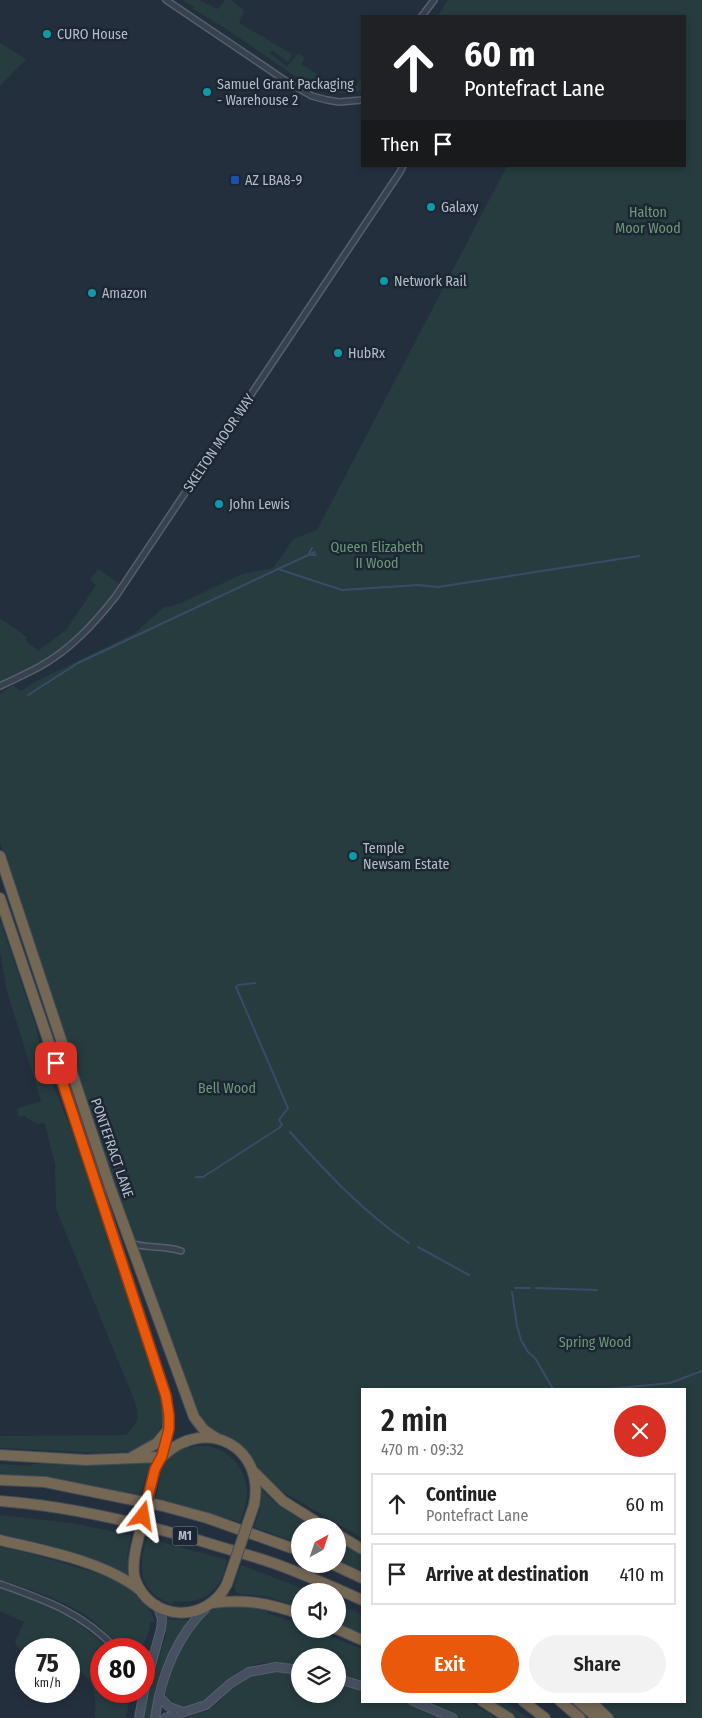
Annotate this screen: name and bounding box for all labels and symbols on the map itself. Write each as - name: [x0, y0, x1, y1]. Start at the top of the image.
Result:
- place label: CURO House: [57, 26, 128, 43]
- marker: CURO House: [41, 28, 53, 40]
- place label: Samuel Grant Packaging - Warehouse 2: [217, 76, 354, 109]
- marker: Samuel Grant Packaging - Warehouse 2: [201, 86, 213, 98]
- place label: AZ LBA8-9: [245, 172, 302, 189]
- marker: AZ LBA8-9: [229, 174, 241, 186]
- place label: Galaxy: [441, 199, 479, 216]
- marker: Galaxy: [425, 201, 437, 213]
- park label: Halton Moor Wood: [615, 204, 681, 237]
- place label: Network Rail: [394, 273, 467, 290]
- marker: Network Rail: [378, 275, 390, 287]
- place label: Amazon: [102, 285, 147, 302]
- marker: Amazon: [86, 287, 98, 299]
- place label: HubRx: [348, 345, 386, 362]
- marker: HubRx: [332, 347, 344, 359]
- street label: SKELTON MOOR WAY: [180, 391, 258, 495]
- place label: John Lewis: [229, 496, 290, 513]
- marker: John Lewis: [213, 498, 225, 510]
- park label: Queen Elizabeth II Wood: [331, 539, 423, 572]
- place label: Temple Newsam Estate: [363, 840, 450, 873]
- marker: Temple Newsam Estate: [347, 850, 359, 862]
- pin: [35, 1042, 77, 1084]
- park label: Bell Wood: [198, 1080, 256, 1097]
- street label: PONTEFRACT LANE: [87, 1096, 137, 1200]
- park label: Spring Wood: [559, 1334, 631, 1351]
- position arrow: [116, 1489, 168, 1541]
- north arrow: [291, 1518, 346, 1572]
- road number: M1: [172, 1526, 198, 1545]
- speed limit sign: 80: [90, 1638, 155, 1703]

